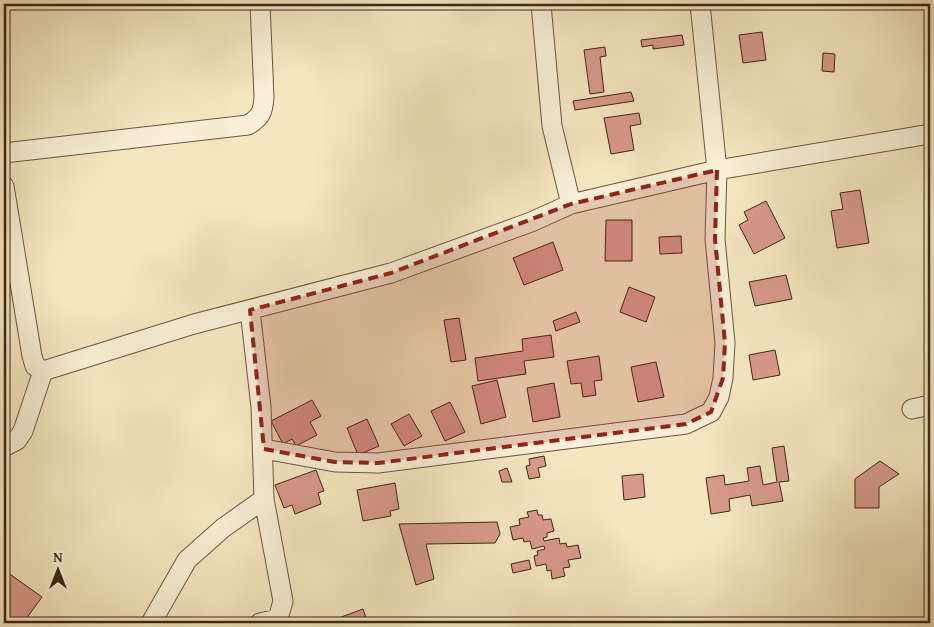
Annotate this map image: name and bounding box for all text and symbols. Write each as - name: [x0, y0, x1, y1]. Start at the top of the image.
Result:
- north arrow: [32, 544, 82, 594]
- text: N: [53, 547, 63, 567]

